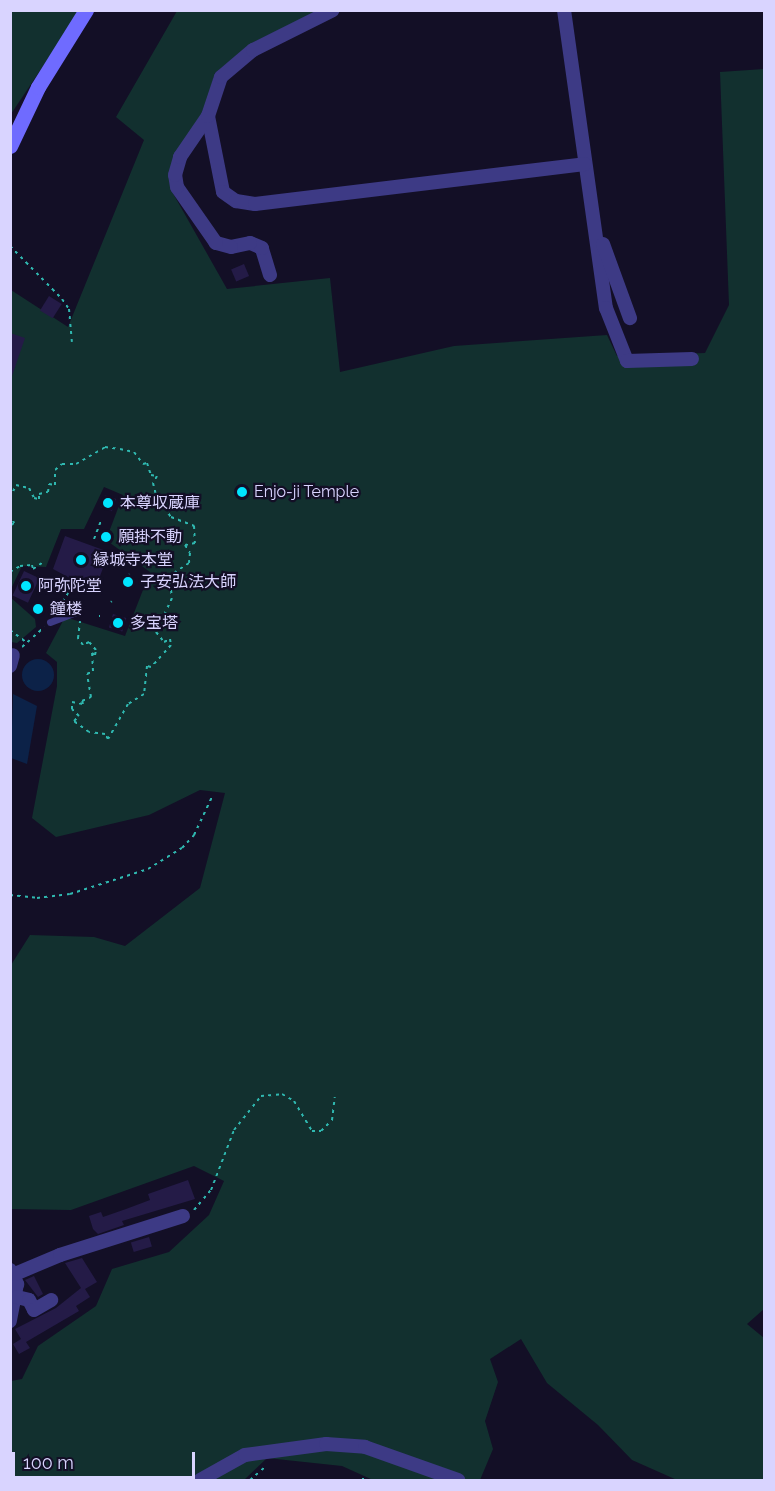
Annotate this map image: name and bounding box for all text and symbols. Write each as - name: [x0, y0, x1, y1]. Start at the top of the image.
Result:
- place label: Enjo-ji Temple: [254, 482, 360, 502]
- marker: Enjo-ji Temple: [235, 485, 249, 499]
- place label: 本尊収蔵庫: [120, 493, 200, 513]
- marker: 本尊収蔵庫: [101, 496, 115, 510]
- place label: 願掛不動: [118, 527, 182, 547]
- marker: 願掛不動: [99, 530, 113, 544]
- place label: 縁城寺本堂: [93, 550, 173, 570]
- marker: 縁城寺本堂: [74, 553, 88, 567]
- place label: 子安弘法大師: [140, 572, 236, 592]
- marker: 子安弘法大師: [121, 575, 135, 589]
- place label: 阿弥陀堂: [38, 576, 102, 596]
- marker: 阿弥陀堂: [19, 579, 33, 593]
- place label: 鐘楼: [50, 599, 82, 619]
- marker: 鐘楼: [31, 602, 45, 616]
- place label: 多宝塔: [130, 613, 178, 633]
- marker: 多宝塔: [111, 616, 125, 630]
- scale bar: [15, 1440, 198, 1478]
- text: 100 m: [23, 1452, 74, 1473]

